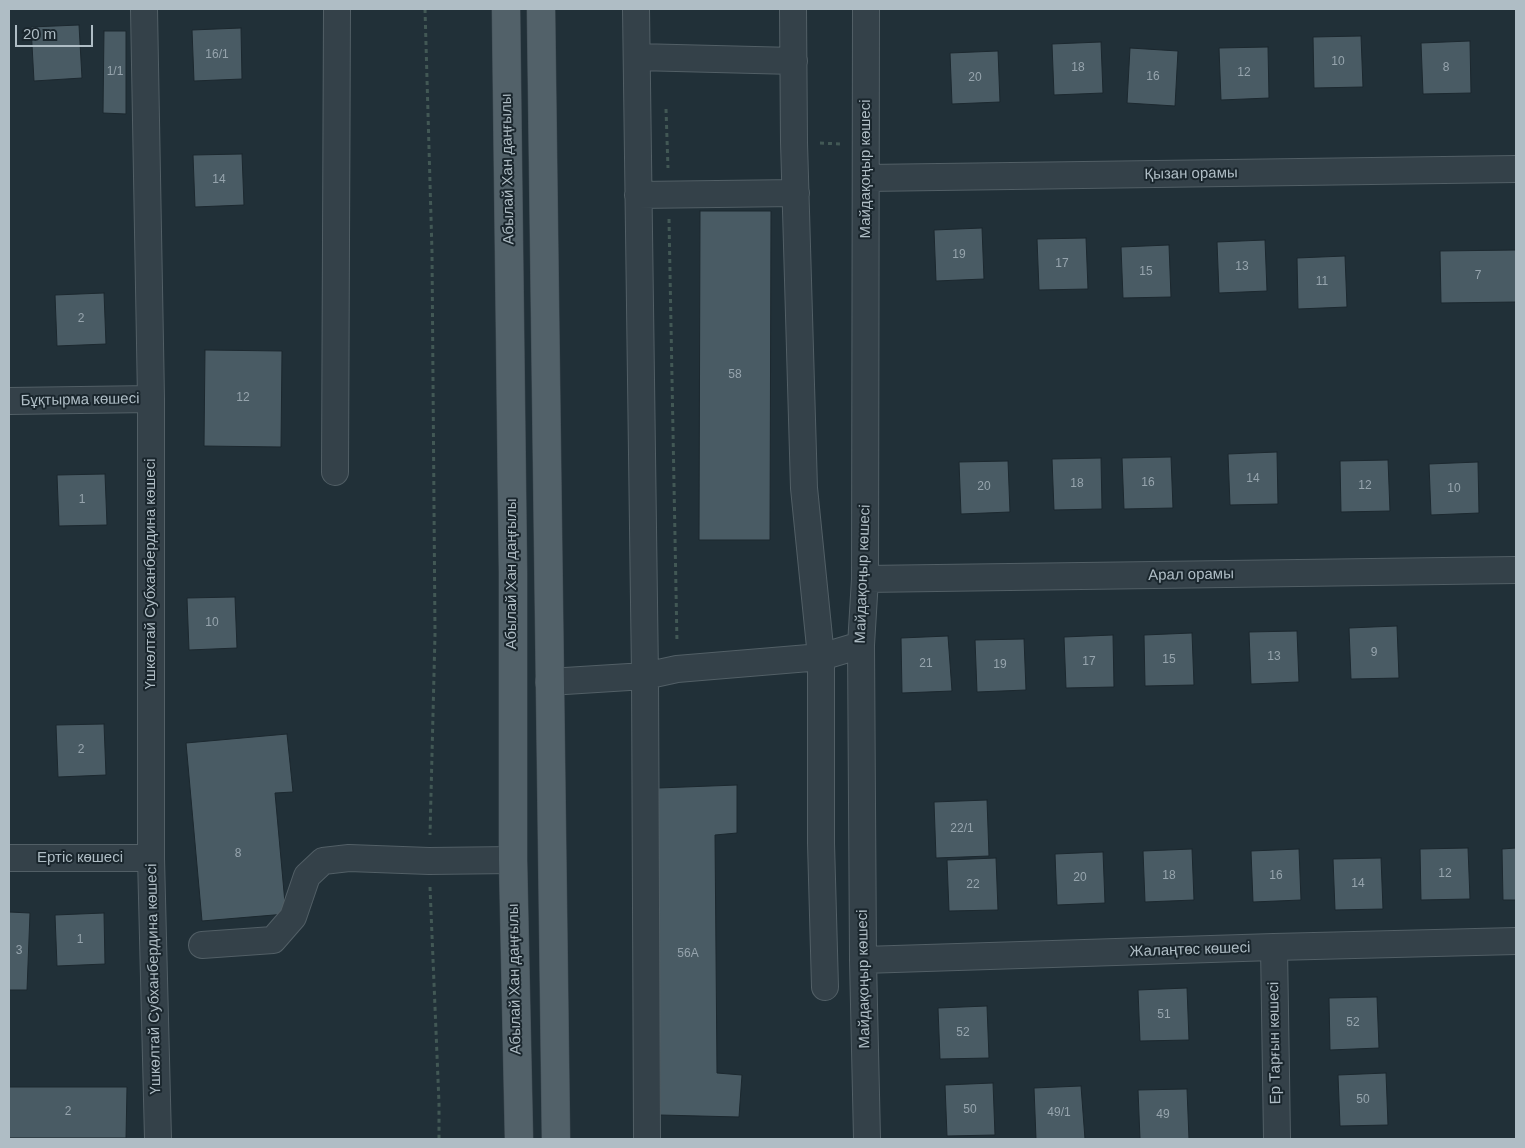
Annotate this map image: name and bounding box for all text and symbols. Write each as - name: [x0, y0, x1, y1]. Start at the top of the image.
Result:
- scale bar: [18, 15, 95, 47]
- text: 20 m: [23, 25, 56, 42]
- house number: 16/1: [205, 48, 229, 62]
- house number: 10: [1331, 55, 1345, 69]
- house number: 18: [1071, 61, 1085, 75]
- house number: 8: [1443, 61, 1449, 75]
- house number: 1/1: [107, 65, 123, 79]
- house number: 12: [1237, 66, 1251, 80]
- house number: 16: [1146, 70, 1160, 84]
- house number: 20: [968, 71, 982, 85]
- street label: Абылай Хан даңғылы: [498, 93, 518, 245]
- street label: Майдақоңыр көшесі: [857, 99, 875, 239]
- street label: Қызан орамы: [1144, 164, 1238, 184]
- house number: 14: [212, 173, 226, 187]
- house number: 19: [952, 248, 966, 262]
- house number: 17: [1055, 257, 1069, 271]
- house number: 13: [1235, 260, 1249, 274]
- house number: 15: [1139, 265, 1153, 279]
- house number: 7: [1475, 269, 1481, 283]
- house number: 11: [1316, 275, 1328, 289]
- house number: 2: [78, 312, 84, 326]
- house number: 58: [728, 368, 742, 382]
- street label: Бұқтырма көшесі: [20, 390, 140, 410]
- house number: 12: [236, 391, 250, 405]
- street label: Үшкөлтай Субханбердина көшесі: [142, 459, 160, 689]
- house number: 14: [1246, 472, 1260, 486]
- house number: 16: [1141, 476, 1155, 490]
- house number: 18: [1070, 477, 1084, 491]
- house number: 12: [1358, 479, 1372, 493]
- house number: 20: [977, 480, 991, 494]
- house number: 10: [1447, 482, 1461, 496]
- house number: 1: [79, 493, 85, 507]
- street label: Абылай Хан даңғылы: [503, 499, 521, 649]
- street label: Майдақоңыр көшесі: [852, 504, 874, 644]
- street label: Арал орамы: [1148, 565, 1234, 585]
- house number: 10: [205, 616, 219, 630]
- house number: 9: [1371, 646, 1377, 660]
- house number: 13: [1267, 650, 1281, 664]
- house number: 15: [1162, 653, 1176, 667]
- house number: 17: [1082, 655, 1096, 669]
- house number: 21: [919, 657, 933, 671]
- house number: 19: [993, 658, 1007, 672]
- house number: 2: [78, 743, 84, 757]
- house number: 22/1: [950, 822, 974, 836]
- house number: 8: [235, 847, 241, 861]
- street label: Ертіс көшесі: [37, 849, 123, 867]
- street label: Үшкөлтай Субханбердина көшесі: [143, 863, 165, 1095]
- house number: 12: [1438, 867, 1452, 881]
- house number: 18: [1162, 869, 1176, 883]
- house number: 16: [1269, 869, 1283, 883]
- house number: 20: [1073, 871, 1087, 885]
- house number: 14: [1351, 877, 1365, 891]
- house number: 22: [966, 878, 980, 892]
- street label: Абылай Хан даңғылы: [505, 903, 525, 1055]
- street label: Майдақоңыр көшесі: [854, 909, 874, 1049]
- house number: 1: [77, 933, 83, 947]
- street label: Жалаңтөс көшесі: [1129, 939, 1251, 961]
- house number: 3: [16, 944, 22, 958]
- house number: 56А: [677, 947, 699, 961]
- street label: Ер Тарғын көшесі: [1265, 982, 1285, 1104]
- house number: 51: [1157, 1008, 1171, 1022]
- house number: 52: [1346, 1016, 1360, 1030]
- house number: 52: [956, 1026, 970, 1040]
- house number: 50: [1356, 1093, 1370, 1107]
- house number: 50: [963, 1103, 977, 1117]
- house number: 2: [65, 1105, 71, 1119]
- house number: 49/1: [1047, 1106, 1071, 1120]
- house number: 49: [1156, 1108, 1170, 1122]

